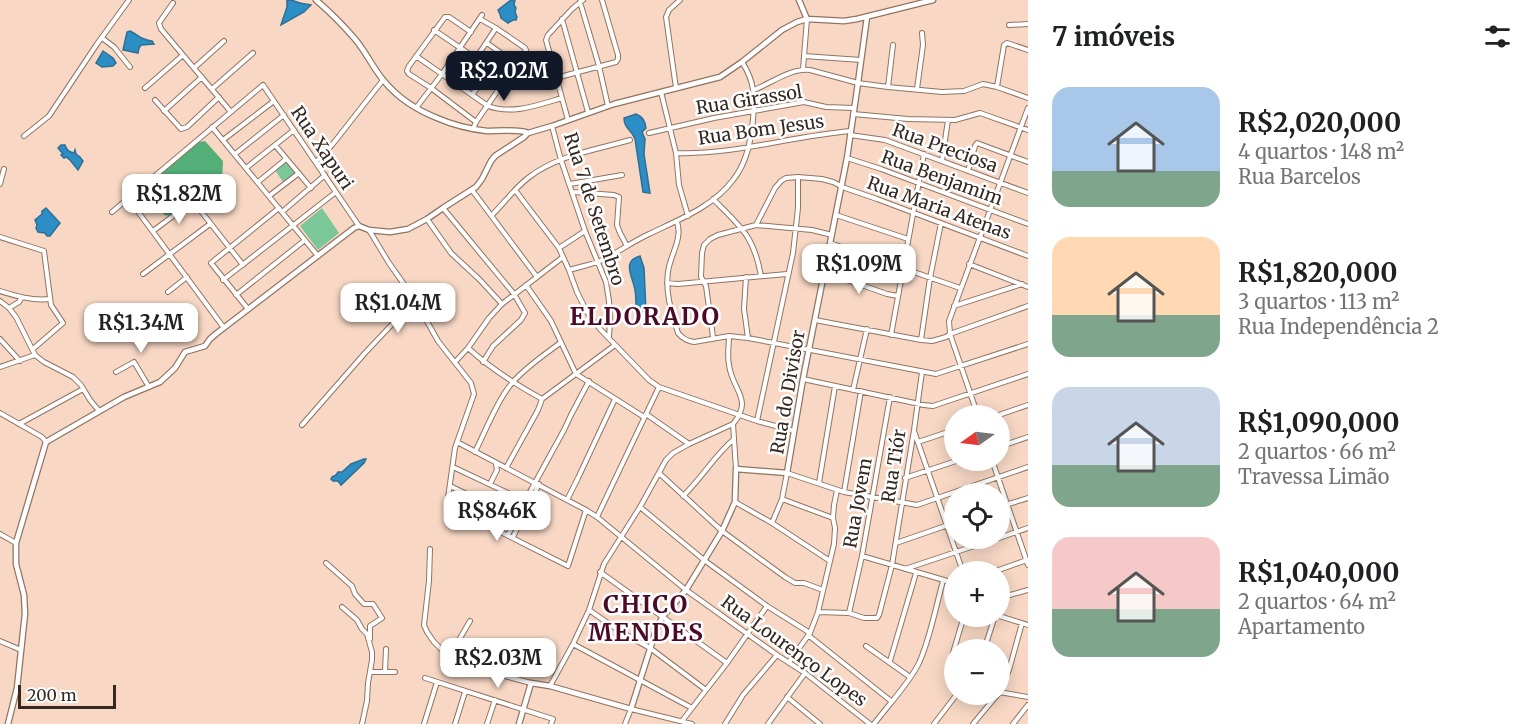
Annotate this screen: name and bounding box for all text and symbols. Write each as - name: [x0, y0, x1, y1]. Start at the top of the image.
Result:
- text: 7 imóveis: [1052, 20, 1175, 53]
- icon: filters: [1481, 20, 1514, 53]
- pin: R$2.02M: [449, 51, 559, 102]
- text: R$2.02M: [460, 58, 548, 83]
- street label: Rua Girassol: [694, 80, 804, 119]
- street label: Rua Xapuri: [286, 101, 359, 194]
- text: R$2,020,000: [1238, 106, 1401, 139]
- street label: Rua Bom Jesus: [696, 109, 826, 150]
- icon: home: [1100, 111, 1172, 183]
- street label: Rua Preciosa: [889, 118, 1001, 177]
- street label: Rua 7 de Setembro: [559, 129, 630, 288]
- text: 4 quartos · 148 m²: [1238, 139, 1404, 164]
- street label: Rua Benjamim: [878, 145, 1006, 210]
- text: Rua Barcelos: [1238, 164, 1361, 189]
- street label: Rua Maria Atenas: [864, 171, 1015, 244]
- pin: R$1.82M: [124, 174, 234, 225]
- text: R$1.82M: [136, 181, 222, 206]
- pin: R$1.09M: [804, 244, 914, 295]
- text: R$1.09M: [816, 251, 902, 276]
- text: R$1,820,000: [1238, 256, 1397, 289]
- icon: home: [1100, 261, 1172, 333]
- pin: R$1.04M: [343, 283, 453, 334]
- text: 3 quartos · 113 m²: [1238, 289, 1399, 314]
- text: R$1.04M: [354, 290, 442, 315]
- district label: ELDORADO: [569, 301, 721, 332]
- pin: R$1.34M: [86, 303, 196, 354]
- text: R$1.34M: [98, 310, 184, 335]
- text: Rua Independência 2: [1238, 314, 1439, 339]
- street label: Rua do Divisor: [765, 328, 810, 456]
- north arrow: [944, 405, 1010, 471]
- map controls: [944, 405, 1010, 705]
- text: R$1,090,000: [1238, 406, 1400, 439]
- icon: home: [1100, 411, 1172, 483]
- street label: Rua Tiór: [876, 427, 911, 504]
- text: 2 quartos · 66 m²: [1238, 439, 1396, 464]
- street label: Rua Jovem: [838, 456, 877, 550]
- text: Travessa Limão: [1238, 464, 1389, 489]
- button: locate: [944, 483, 1010, 549]
- pin: R$846K: [448, 491, 546, 542]
- text: R$846K: [458, 498, 536, 523]
- text: R$1,040,000: [1238, 556, 1399, 589]
- button: +: [944, 561, 1010, 627]
- icon: home: [1100, 561, 1172, 633]
- district label: CHICO MENDES: [588, 589, 704, 648]
- text: 2 quartos · 64 m²: [1238, 589, 1396, 614]
- street label: Rua Lourenço Lopes: [717, 590, 872, 711]
- text: Apartamento: [1238, 614, 1365, 639]
- pin: R$2.03M: [443, 638, 553, 689]
- button: −: [944, 639, 1010, 705]
- text: R$2.03M: [454, 645, 542, 670]
- scale bar: [18, 682, 116, 710]
- text: 200 m: [27, 685, 77, 705]

